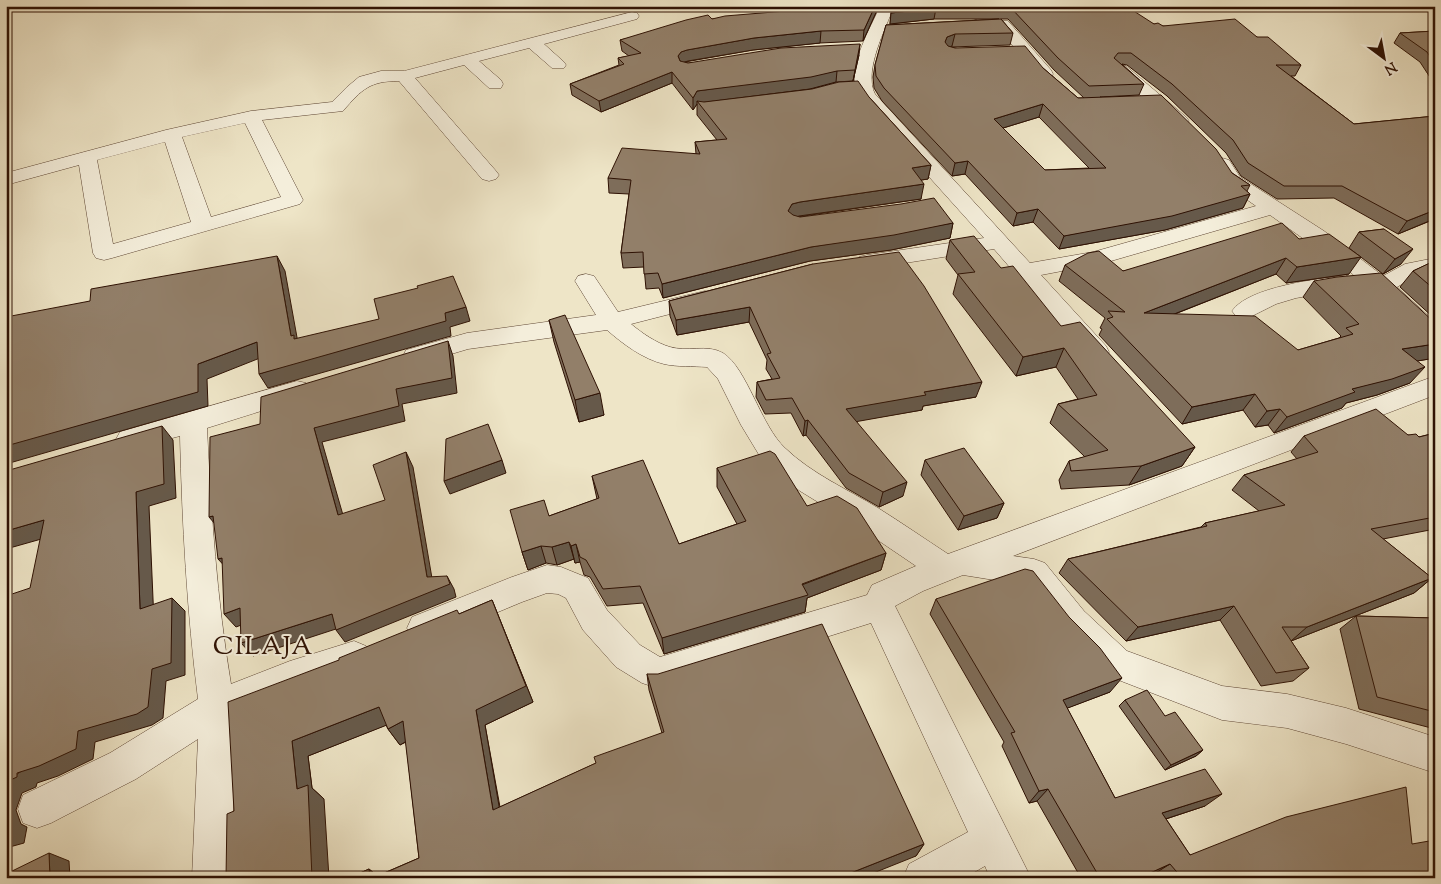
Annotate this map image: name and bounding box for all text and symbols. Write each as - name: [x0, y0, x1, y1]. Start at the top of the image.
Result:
- north arrow: [1358, 32, 1408, 82]
- text: N: [1380, 56, 1400, 79]
- district label: CILAJA: [213, 629, 313, 666]

